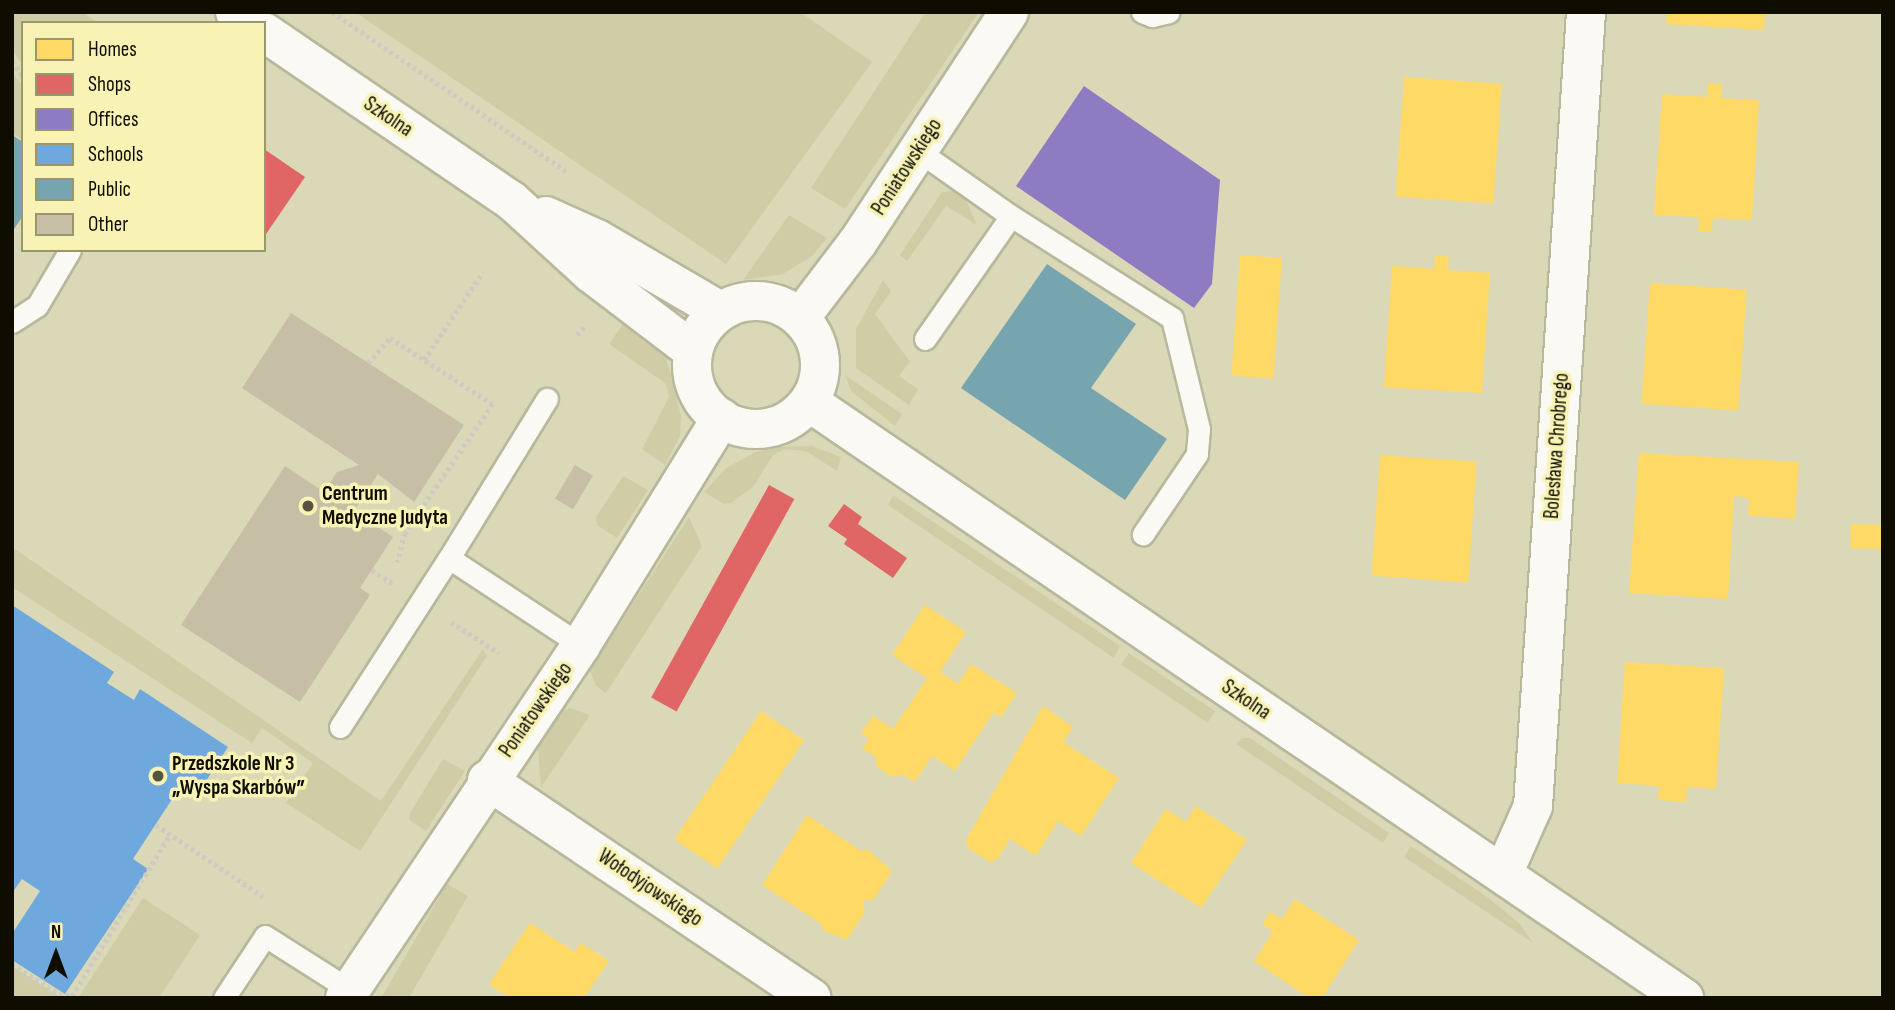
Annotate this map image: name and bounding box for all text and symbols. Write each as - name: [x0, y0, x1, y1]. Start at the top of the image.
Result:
- legend: [21, 21, 266, 252]
- text: Homes: [88, 37, 137, 62]
- text: Shops: [88, 72, 131, 97]
- street label: Szkolna: [359, 91, 417, 143]
- text: Offices: [88, 107, 139, 132]
- street label: Poniatowskiego: [866, 114, 948, 220]
- text: Schools: [88, 142, 143, 167]
- text: Public: [88, 177, 131, 202]
- text: Other: [88, 212, 128, 237]
- street label: Bolesława Chrobrego: [1539, 372, 1575, 520]
- place label: Centrum Medyczne Judyta: [322, 481, 448, 531]
- marker: Centrum Medyczne Judyta: [300, 498, 316, 514]
- street label: Poniatowskiego: [494, 658, 578, 762]
- street label: Szkolna: [1217, 674, 1275, 726]
- place label: Przedszkole Nr 3 „Wyspa Skarbów”: [172, 751, 305, 801]
- marker: Przedszkole Nr 3 „Wyspa Skarbów”: [150, 768, 166, 784]
- street label: Wołodyjowskiego: [593, 844, 707, 932]
- north arrow: [21, 919, 91, 989]
- text: N: [51, 921, 61, 944]

